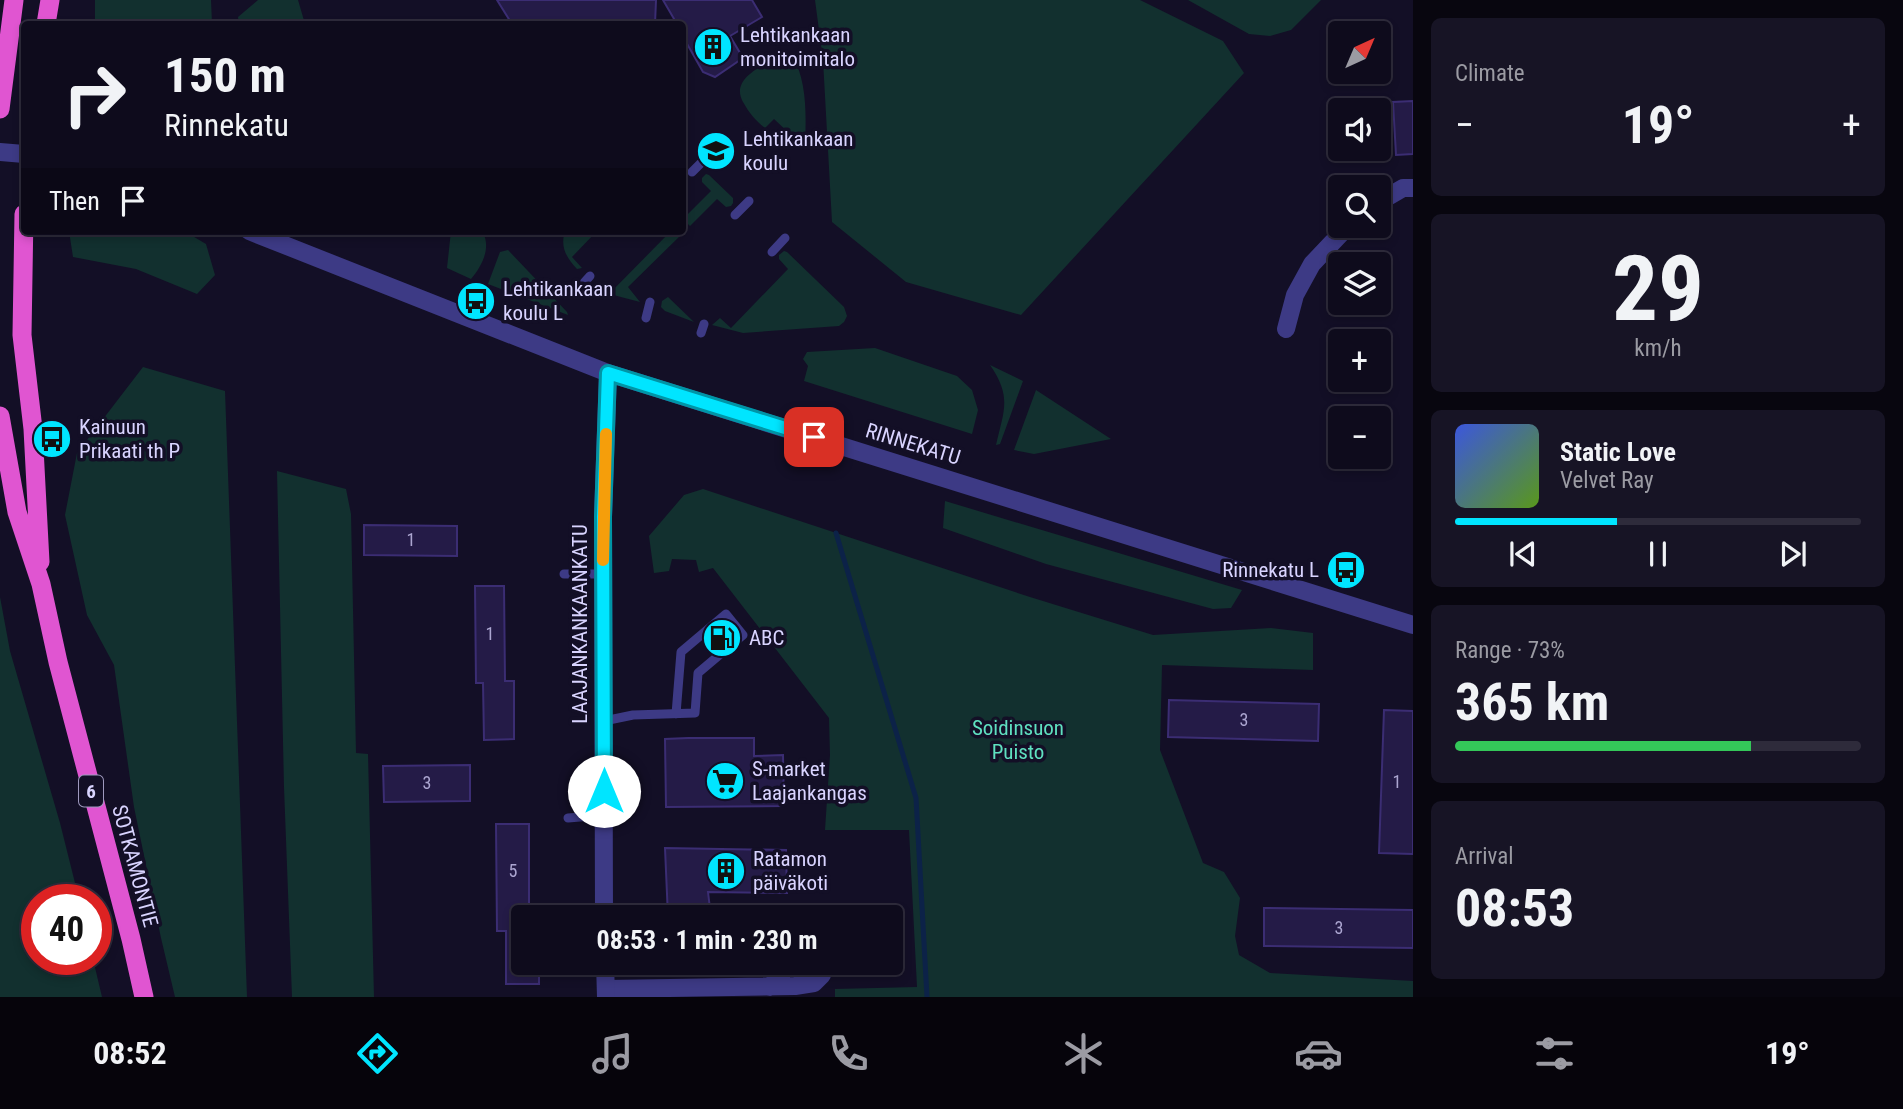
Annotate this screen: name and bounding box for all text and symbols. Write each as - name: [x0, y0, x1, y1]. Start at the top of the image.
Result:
- north arrow: [1328, 21, 1391, 84]
- map controls: [1328, 21, 1391, 469]
- place label: Lehtikankaan monitoimitalo: [740, 23, 855, 71]
- building icon: Lehtikankaan monitoimitalo: [692, 26, 734, 68]
- text: 150 m: [164, 47, 286, 104]
- icon: right: [49, 49, 140, 140]
- text: Climate: [1455, 60, 1525, 87]
- text: 19°: [1622, 95, 1694, 156]
- button: sound: [1328, 98, 1391, 161]
- text: −: [1455, 103, 1474, 147]
- text: +: [1842, 103, 1861, 147]
- text: Rinnekatu: [164, 106, 289, 144]
- place label: Lehtikankaan koulu: [743, 127, 853, 175]
- school or university icon: Lehtikankaan koulu: [695, 130, 737, 172]
- button: search: [1328, 175, 1391, 238]
- icon: arrive: [114, 182, 152, 220]
- text: Then: [49, 186, 100, 216]
- text: 29: [1612, 236, 1704, 342]
- button: layers: [1328, 252, 1391, 315]
- place label: Lehtikankaan koulu L: [503, 277, 613, 325]
- bus stop icon: Lehtikankaan koulu L: [455, 280, 497, 322]
- button: +: [1328, 329, 1391, 392]
- text: km/h: [1634, 335, 1682, 362]
- button: −: [1328, 406, 1391, 469]
- pin: [784, 407, 844, 467]
- place label: Kainuun Prikaati th P: [79, 415, 180, 463]
- bus stop icon: Kainuun Prikaati th P: [31, 418, 73, 460]
- icon: arrive: [795, 418, 833, 456]
- street label: RINNEKATU: [863, 418, 963, 470]
- text: Static Love: [1560, 437, 1676, 467]
- text: Velvet Ray: [1560, 467, 1654, 494]
- street label: LAAJANKANKAANKATU: [568, 524, 592, 724]
- house number: 1: [407, 529, 415, 550]
- icon: previous: [1504, 535, 1542, 573]
- icon: pause: [1639, 535, 1677, 573]
- icon: next: [1774, 535, 1812, 573]
- bus stop icon: Rinnekatu L: [1325, 549, 1367, 591]
- place label: Rinnekatu L: [1222, 558, 1319, 582]
- fuel station icon: ABC: [701, 617, 743, 659]
- house number: 1: [486, 623, 494, 644]
- place label: ABC: [749, 626, 784, 650]
- text: Range · 73%: [1455, 637, 1565, 664]
- text: 365 km: [1455, 672, 1609, 733]
- house number: 3: [1240, 709, 1248, 730]
- park label: Soidinsuon Puisto: [972, 716, 1064, 764]
- position arrow: [567, 754, 641, 828]
- place label: S-market Laajankangas: [752, 757, 867, 805]
- supermarket icon: S-market Laajankangas: [704, 760, 746, 802]
- house number: 1: [1393, 771, 1401, 792]
- house number: 3: [423, 772, 431, 793]
- road number: 6: [79, 776, 103, 806]
- street label: SOTKAMONTIE: [107, 802, 163, 930]
- text: Arrival: [1455, 843, 1514, 870]
- place label: Ratamon päiväkoti: [753, 847, 828, 895]
- building icon: Ratamon päiväkoti: [705, 850, 747, 892]
- house number: 5: [509, 860, 518, 881]
- text: 08:53: [1455, 878, 1574, 939]
- speed limit sign: 40: [21, 884, 112, 975]
- house number: 3: [1335, 917, 1343, 938]
- text: 08:53 · 1 min · 230 m: [597, 925, 817, 955]
- icon: directions: [353, 1029, 402, 1078]
- icon: music: [588, 1029, 637, 1078]
- icon: phone: [824, 1029, 873, 1078]
- icon: climate: [1059, 1029, 1108, 1078]
- icon: car: [1294, 1029, 1343, 1078]
- icon: filters: [1530, 1029, 1579, 1078]
- text: 08:52: [93, 1034, 167, 1072]
- text: 19°: [1765, 1034, 1810, 1072]

